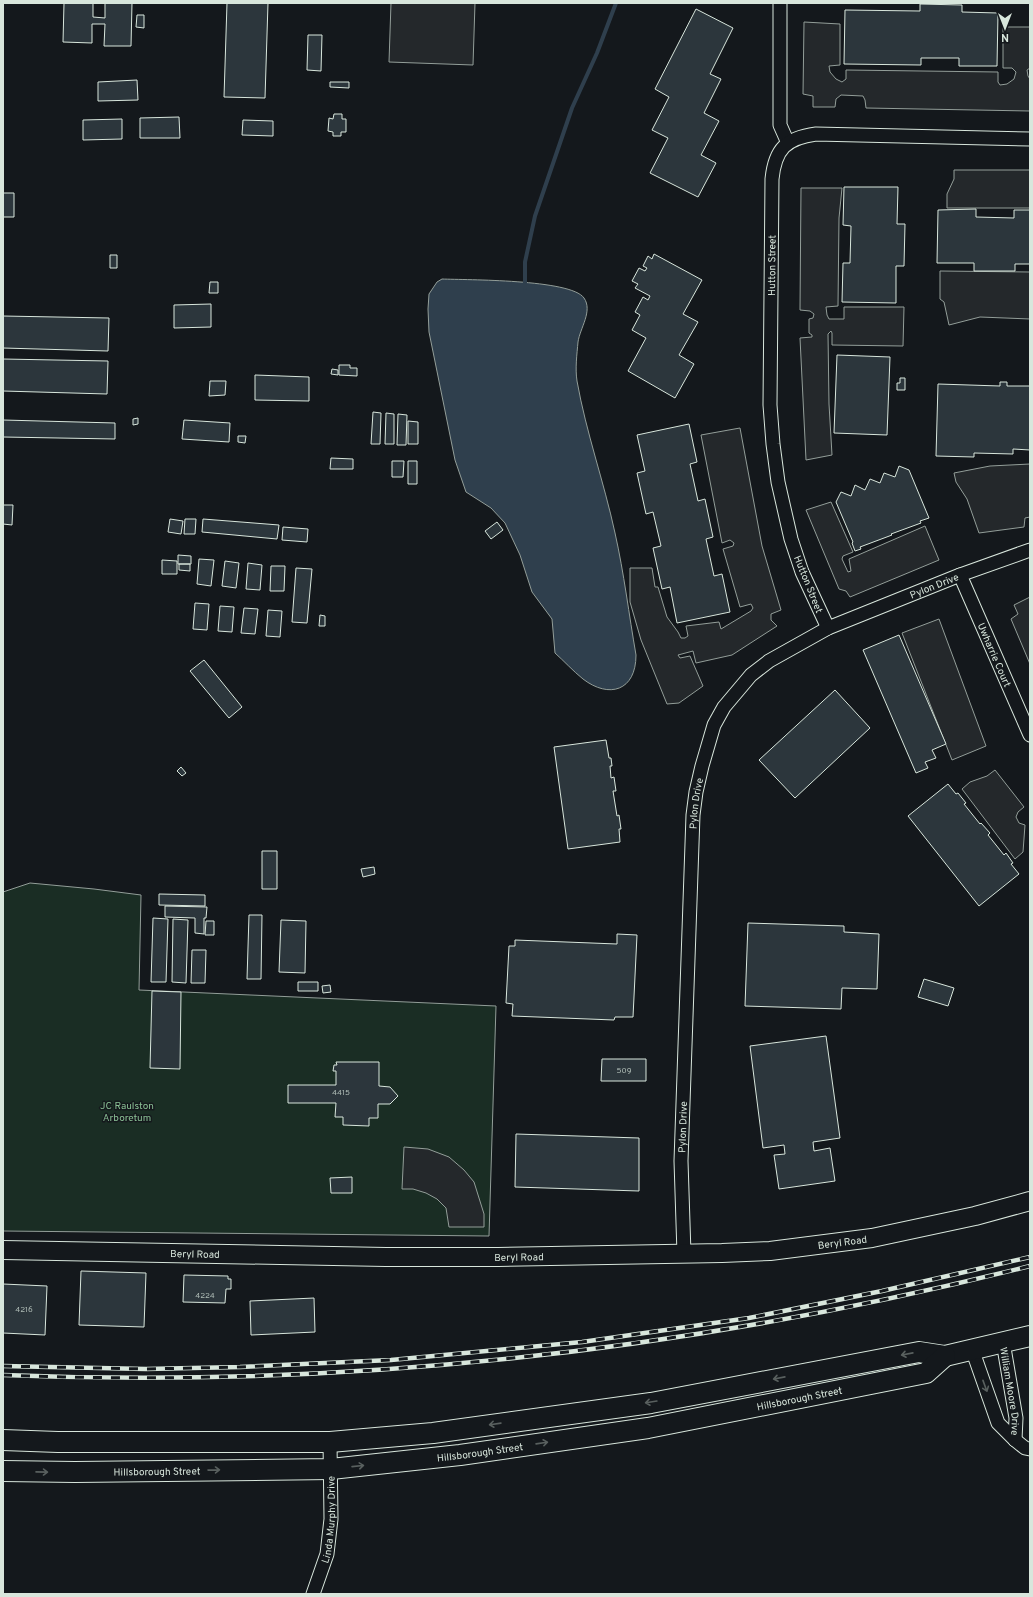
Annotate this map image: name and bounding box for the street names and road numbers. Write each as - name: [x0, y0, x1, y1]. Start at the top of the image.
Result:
- street label: Hutton Street: [766, 235, 780, 296]
- street label: Hutton Street: [790, 554, 825, 615]
- street label: Pylon Drive: [908, 571, 961, 602]
- street label: Uwharrie Court: [974, 621, 1013, 690]
- street label: Pylon Drive: [688, 777, 707, 829]
- street label: Pylon Drive: [676, 1101, 691, 1153]
- street label: Beryl Road: [817, 1234, 868, 1253]
- street label: Beryl Road: [170, 1248, 220, 1262]
- street label: Beryl Road: [494, 1251, 544, 1265]
- street label: William Moore Drive: [996, 1346, 1021, 1436]
- street label: Hillsborough Street: [756, 1385, 844, 1414]
- street label: Hillsborough Street: [436, 1441, 524, 1465]
- street label: Hillsborough Street: [114, 1466, 201, 1480]
- street label: Linda Murphy Drive: [319, 1476, 339, 1565]

